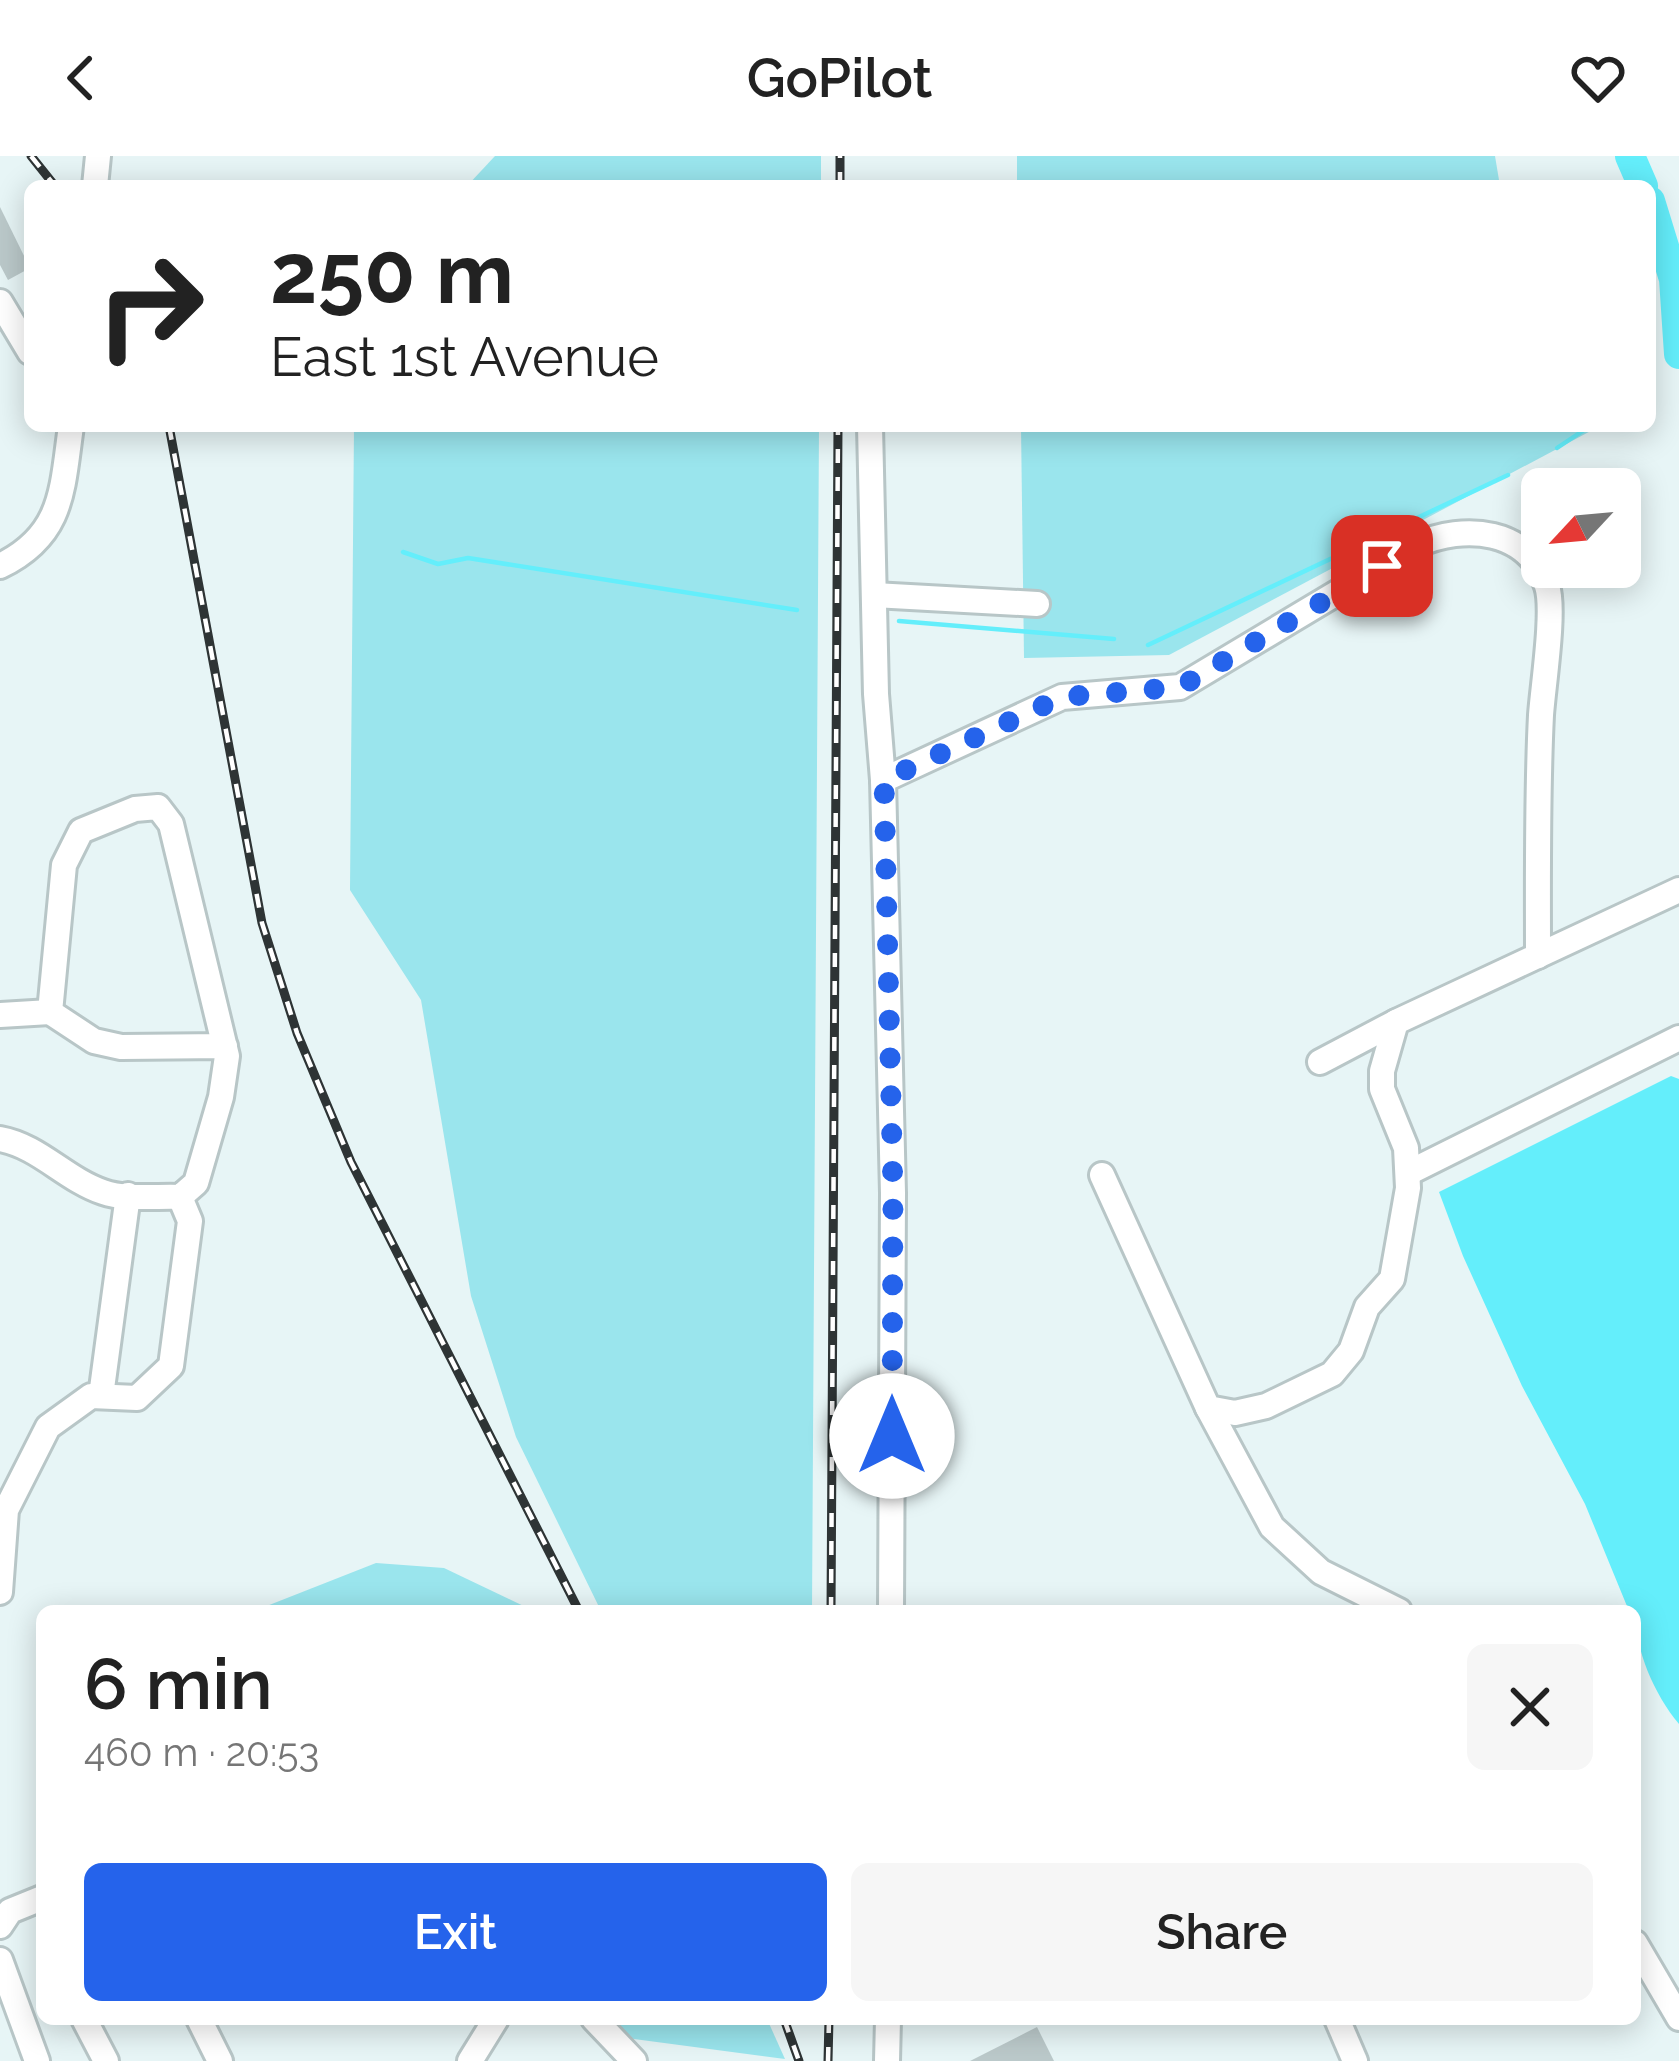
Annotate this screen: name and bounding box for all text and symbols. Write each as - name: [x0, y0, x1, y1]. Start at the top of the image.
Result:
- icon: back: [48, 45, 114, 111]
- icon: heart: [1565, 45, 1631, 111]
- text: GoPilot: [747, 46, 932, 110]
- text: 250 m: [270, 224, 514, 323]
- icon: right: [72, 228, 228, 384]
- text: East 1st Avenue: [270, 325, 659, 389]
- north arrow: [1521, 468, 1641, 588]
- map controls: [1521, 468, 1641, 588]
- pin: [1331, 515, 1433, 617]
- icon: arrive: [1349, 533, 1415, 599]
- position arrow: [829, 1373, 955, 1499]
- text: 6 min: [84, 1641, 273, 1726]
- button: close: [1467, 1644, 1593, 1770]
- text: 460 m · 20:53: [84, 1729, 319, 1775]
- button: Exit: [84, 1863, 827, 2001]
- button: Share: [851, 1863, 1593, 2001]

